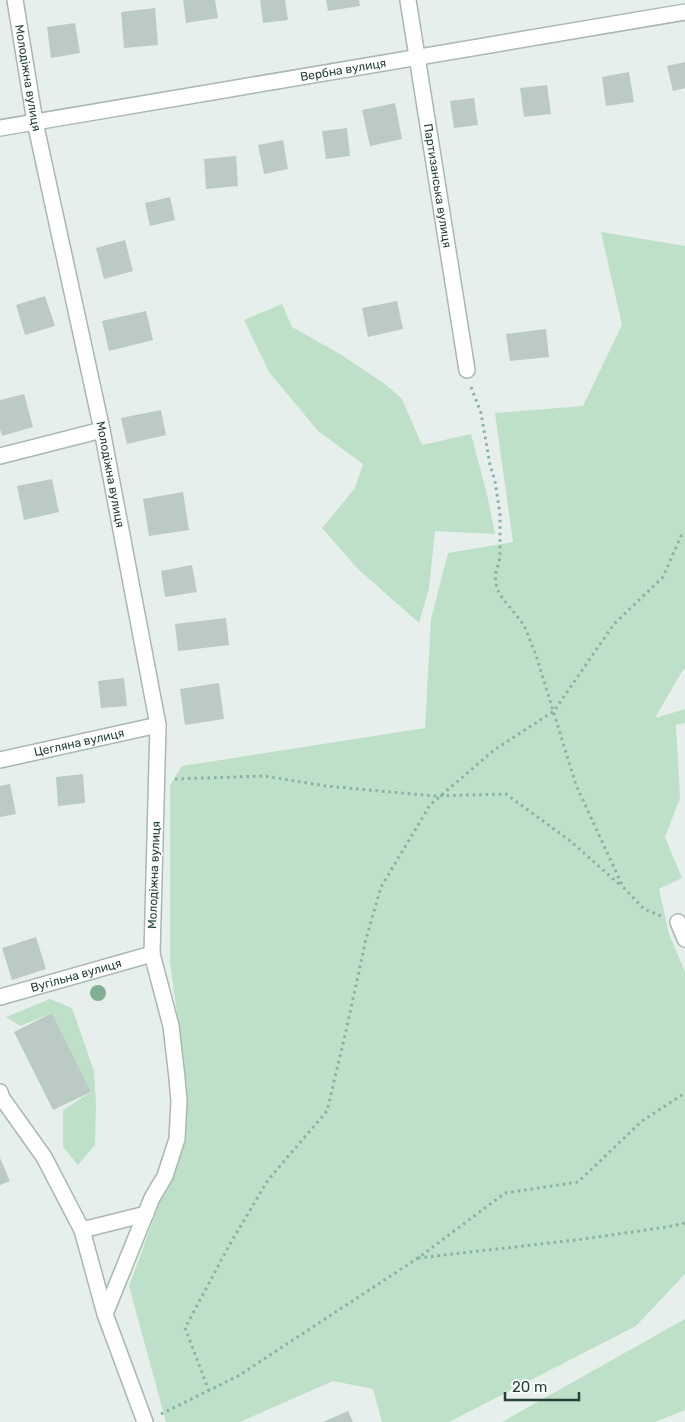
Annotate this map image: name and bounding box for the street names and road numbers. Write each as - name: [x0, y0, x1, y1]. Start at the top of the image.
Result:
- street label: Молодіжна вулиця: [12, 24, 44, 133]
- street label: Вербна вулиця: [299, 56, 387, 84]
- street label: Партизанська вулиця: [421, 122, 454, 249]
- street label: Молодіжна вулиця: [93, 420, 127, 529]
- street label: Цегляна вулиця: [33, 726, 125, 759]
- street label: Молодіжна вулиця: [145, 821, 163, 929]
- street label: Вугільна вулиця: [29, 956, 123, 995]

